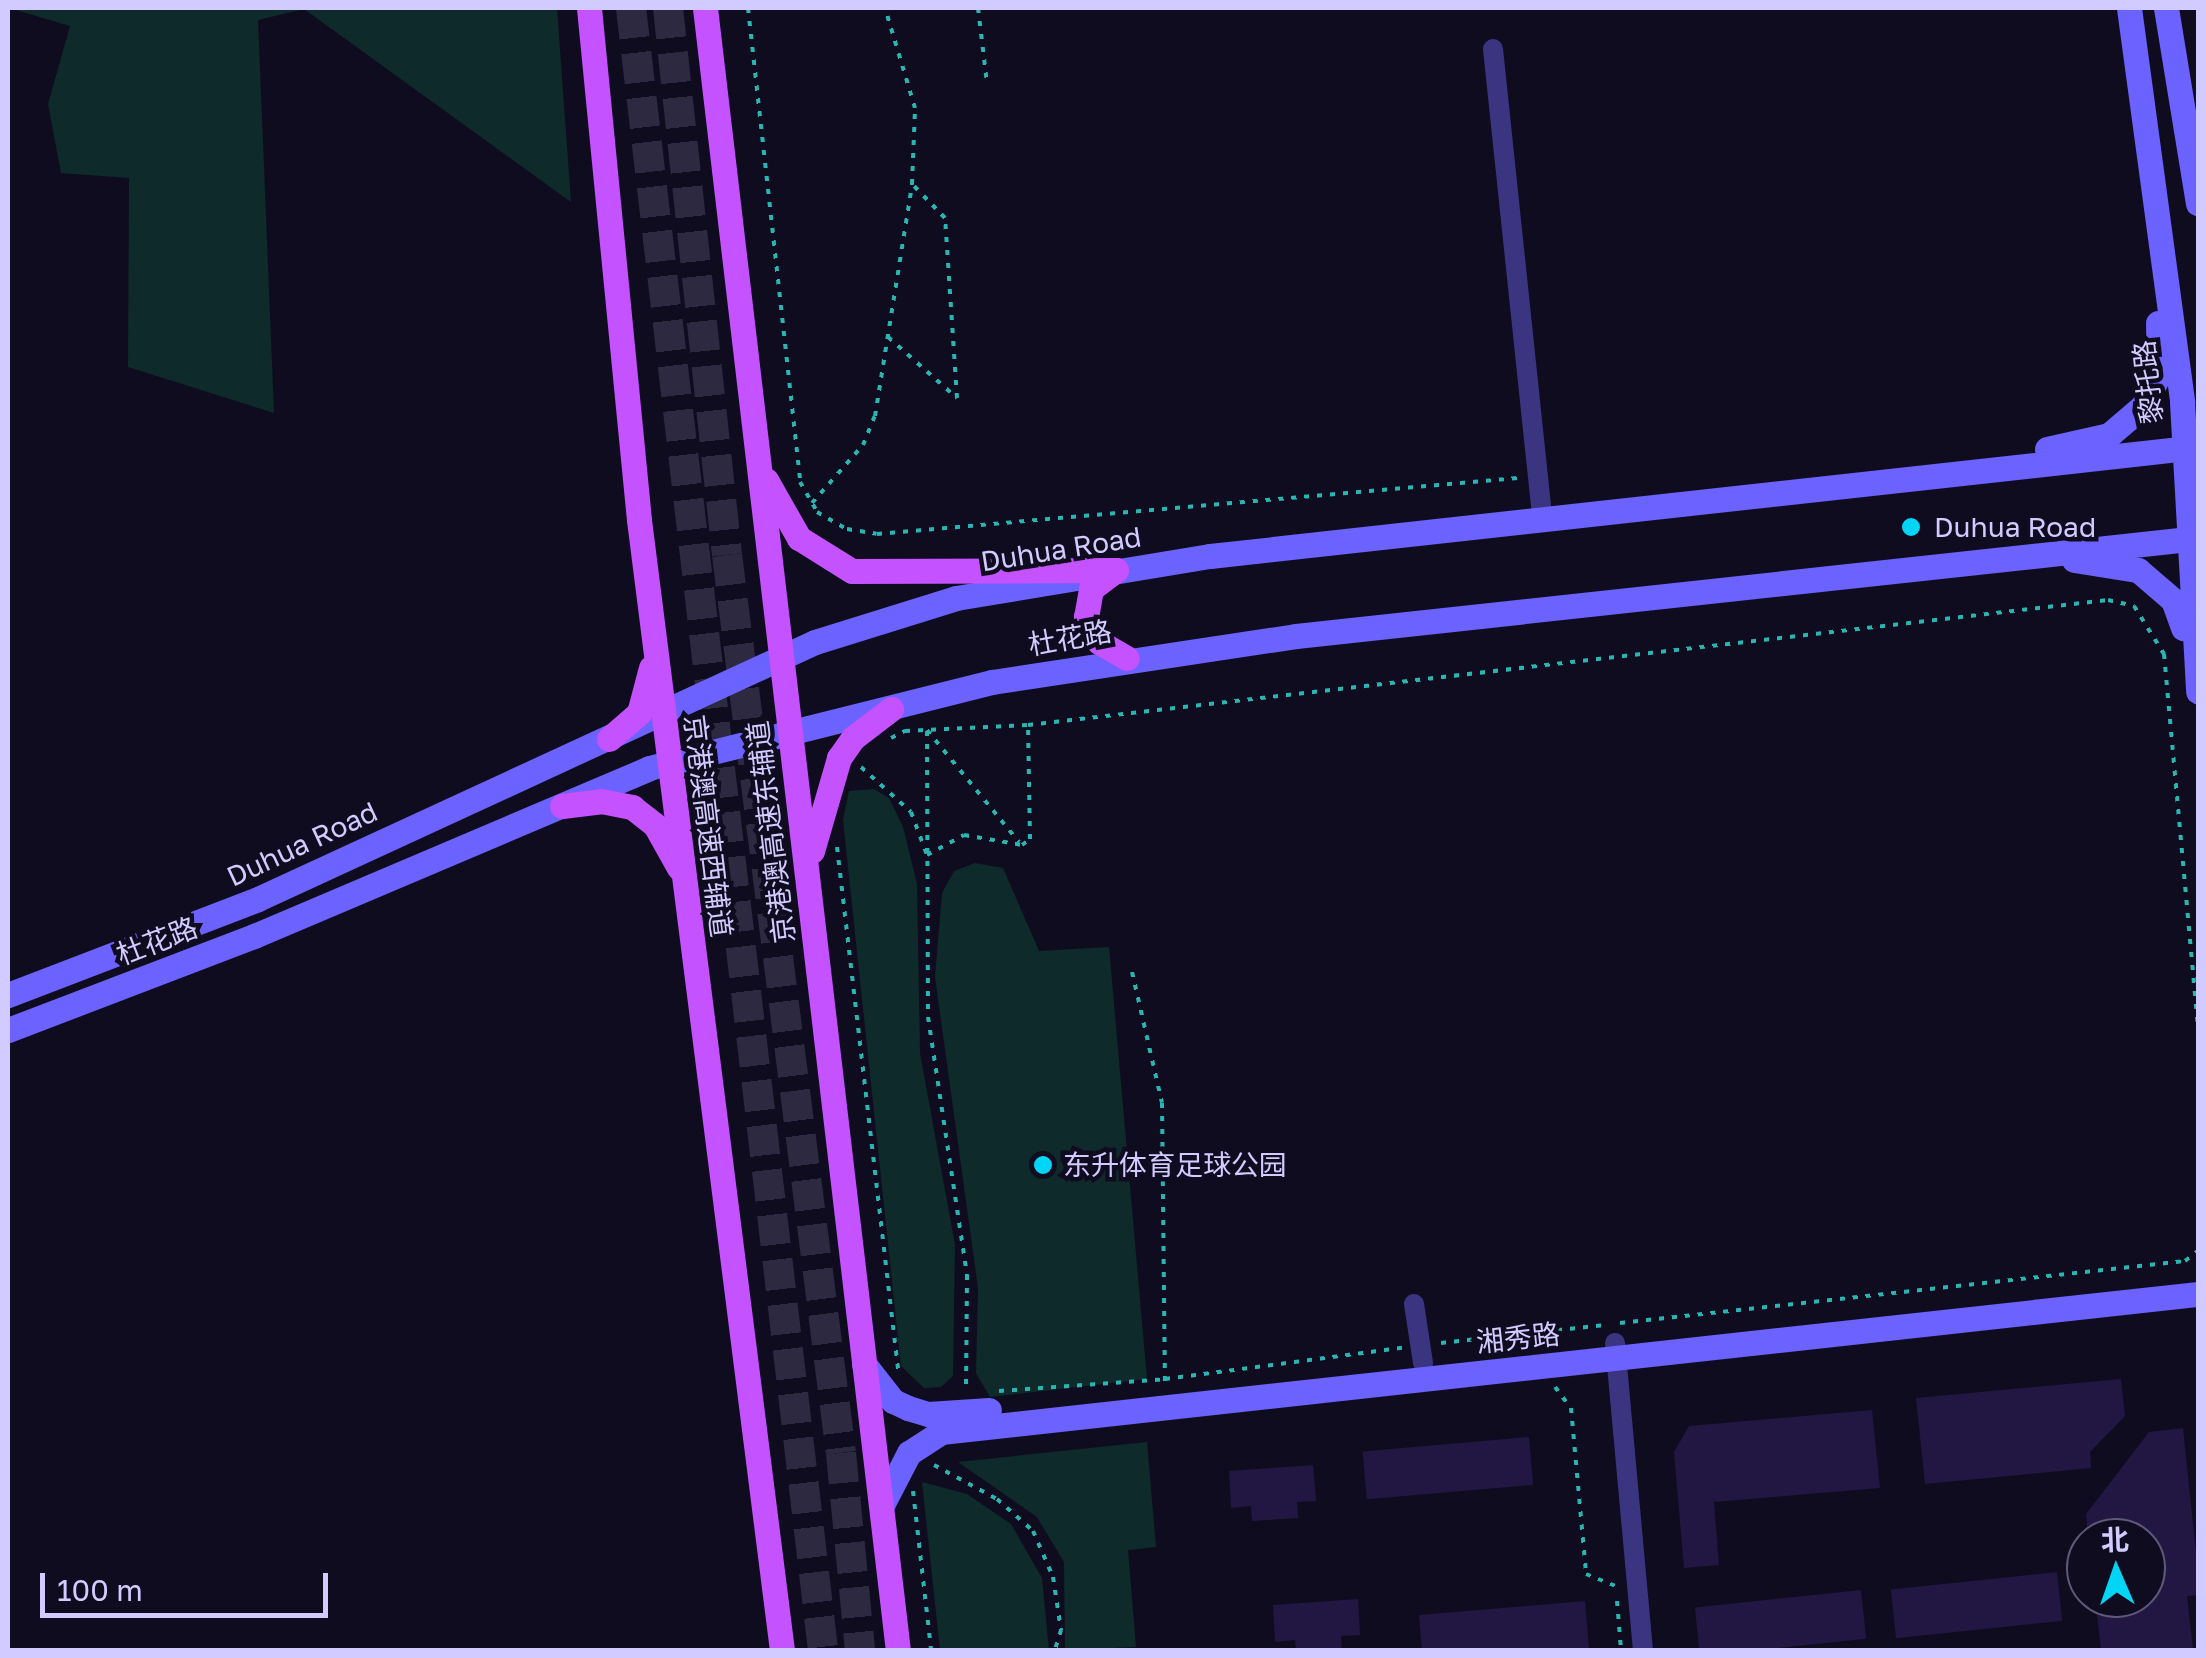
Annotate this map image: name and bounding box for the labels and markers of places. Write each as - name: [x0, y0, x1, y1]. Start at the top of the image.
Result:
- place label: Duhua Road: [1934, 510, 2096, 544]
- marker: Duhua Road: [1898, 514, 1924, 540]
- place label: 东升体育足球公园: [1063, 1148, 1287, 1182]
- marker: 东升体育足球公园: [1032, 1154, 1054, 1176]

